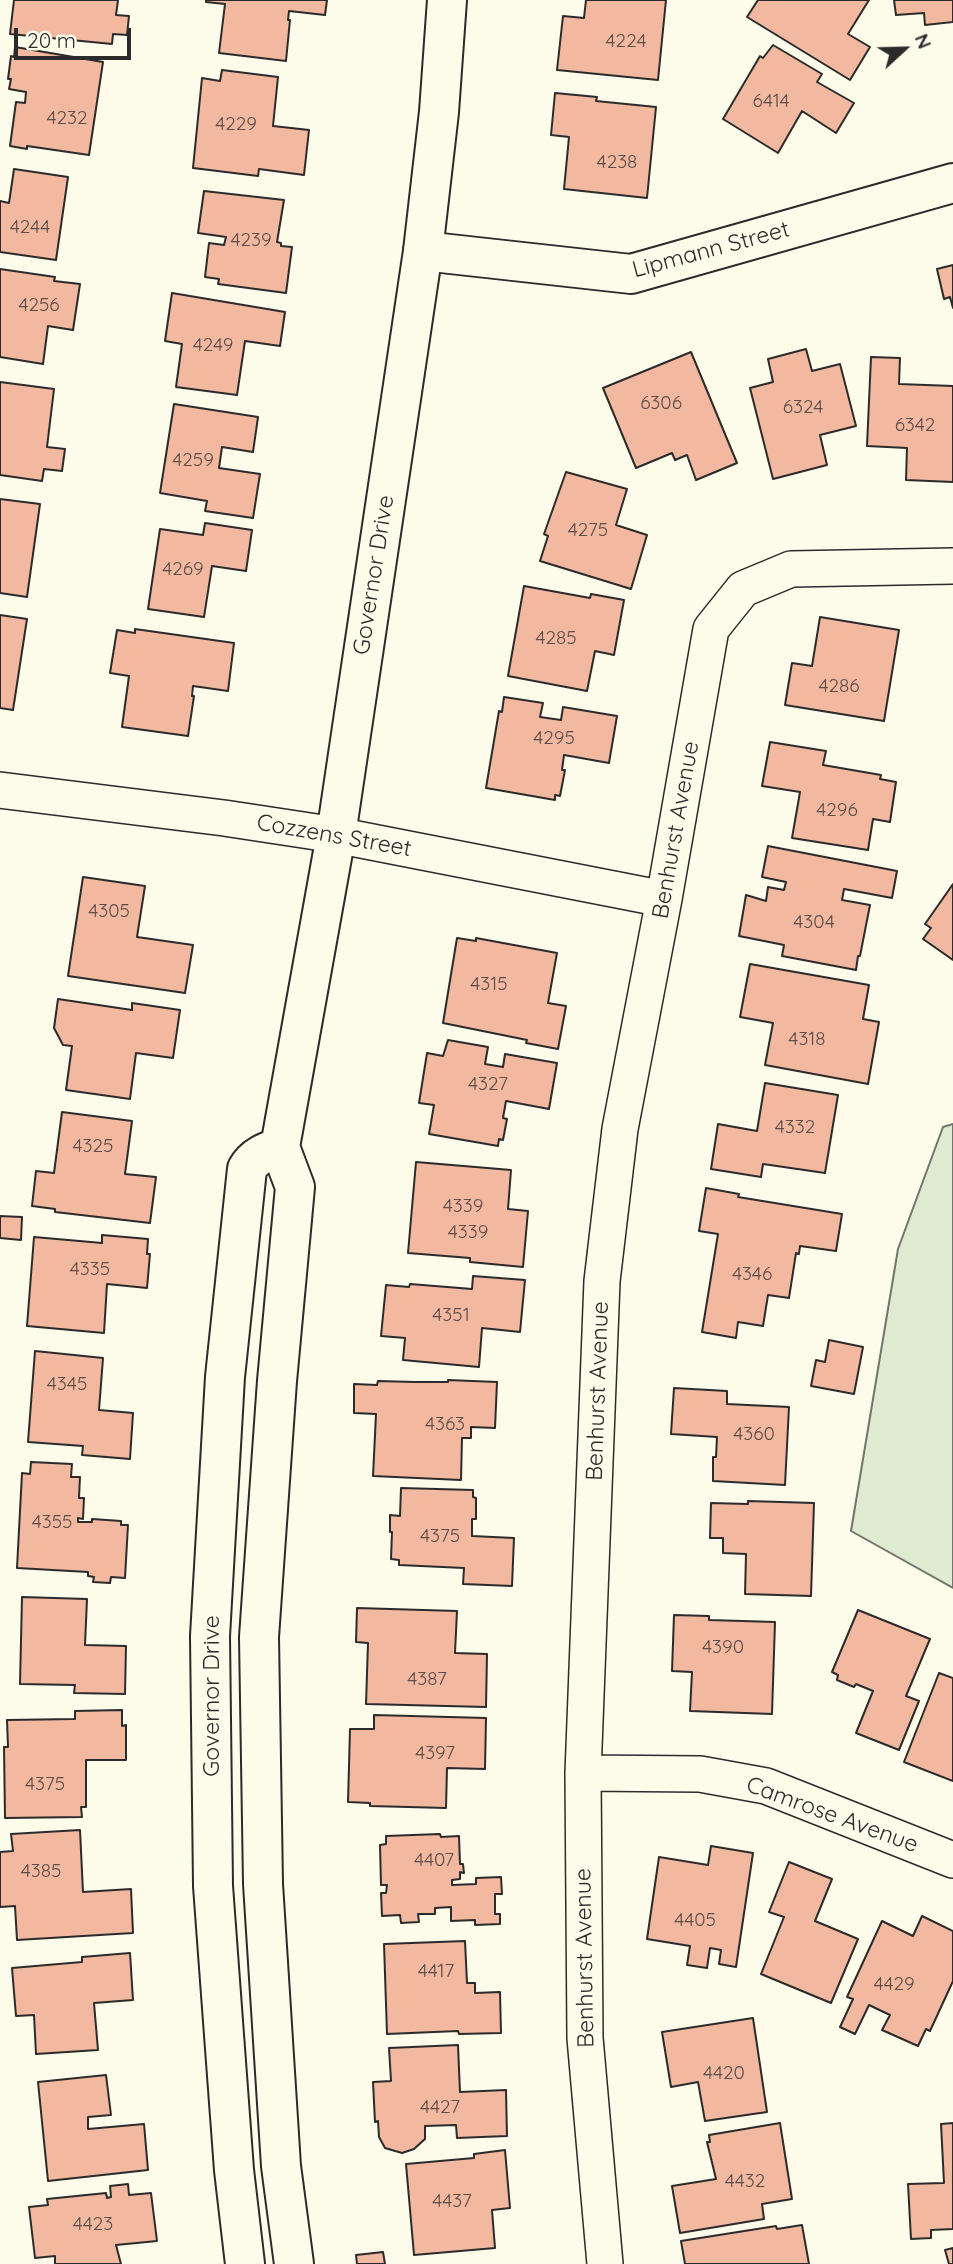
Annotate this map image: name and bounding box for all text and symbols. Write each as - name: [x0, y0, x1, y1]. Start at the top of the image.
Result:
- scale bar: [18, 14, 135, 58]
- north arrow: [869, 14, 939, 84]
- text: 20 m: [27, 27, 76, 53]
- house number: 4224: [606, 30, 646, 52]
- text: N: [910, 30, 937, 52]
- house number: 6414: [752, 90, 790, 112]
- house number: 4232: [46, 107, 88, 129]
- house number: 4229: [215, 113, 257, 135]
- house number: 4238: [597, 151, 637, 173]
- house number: 4244: [10, 216, 50, 238]
- street label: Lipmann Street: [629, 216, 793, 284]
- house number: 4239: [230, 229, 272, 251]
- house number: 4256: [18, 294, 60, 316]
- house number: 4249: [193, 334, 233, 356]
- house number: 6306: [640, 392, 682, 414]
- house number: 6324: [783, 396, 823, 418]
- house number: 6342: [895, 414, 935, 436]
- house number: 4259: [172, 449, 214, 471]
- street label: Governor Drive: [348, 493, 400, 657]
- house number: 4275: [568, 519, 608, 541]
- house number: 4269: [162, 558, 204, 580]
- house number: 4285: [535, 627, 577, 649]
- house number: 4286: [818, 675, 860, 697]
- house number: 4295: [533, 727, 575, 749]
- street label: Benhurst Avenue: [647, 739, 705, 921]
- house number: 4296: [816, 799, 858, 821]
- street label: Cozzens Street: [254, 809, 414, 863]
- house number: 4305: [88, 900, 130, 922]
- house number: 4304: [793, 911, 835, 933]
- house number: 4315: [470, 973, 508, 995]
- house number: 4318: [788, 1028, 826, 1050]
- house number: 4327: [468, 1073, 508, 1095]
- house number: 4332: [775, 1116, 815, 1138]
- house number: 4325: [73, 1135, 113, 1157]
- house number: 4339: [443, 1195, 483, 1217]
- house number: 4339: [448, 1221, 488, 1243]
- house number: 4335: [70, 1258, 110, 1280]
- house number: 4346: [732, 1263, 772, 1285]
- street label: Benhurst Avenue: [581, 1301, 615, 1481]
- house number: 4351: [432, 1304, 470, 1326]
- house number: 4345: [47, 1373, 87, 1395]
- house number: 4363: [425, 1413, 465, 1435]
- house number: 4360: [733, 1423, 775, 1445]
- house number: 4355: [32, 1511, 72, 1533]
- house number: 4375: [420, 1525, 460, 1547]
- street label: Governor Drive: [198, 1615, 226, 1777]
- house number: 4390: [702, 1636, 744, 1658]
- house number: 4387: [407, 1668, 447, 1690]
- house number: 4397: [415, 1742, 455, 1764]
- street label: Camrose Avenue: [742, 1771, 922, 1859]
- house number: 4375: [25, 1773, 65, 1795]
- house number: 4407: [414, 1849, 454, 1871]
- house number: 4385: [21, 1860, 61, 1882]
- street label: Benhurst Avenue: [570, 1868, 600, 2048]
- house number: 4405: [674, 1909, 716, 1931]
- house number: 4417: [418, 1960, 454, 1982]
- house number: 4429: [873, 1973, 915, 1995]
- house number: 4420: [703, 2062, 745, 2084]
- house number: 4427: [420, 2096, 460, 2118]
- house number: 4432: [725, 2170, 765, 2192]
- house number: 4437: [432, 2190, 472, 2212]
- house number: 4423: [73, 2213, 113, 2235]

